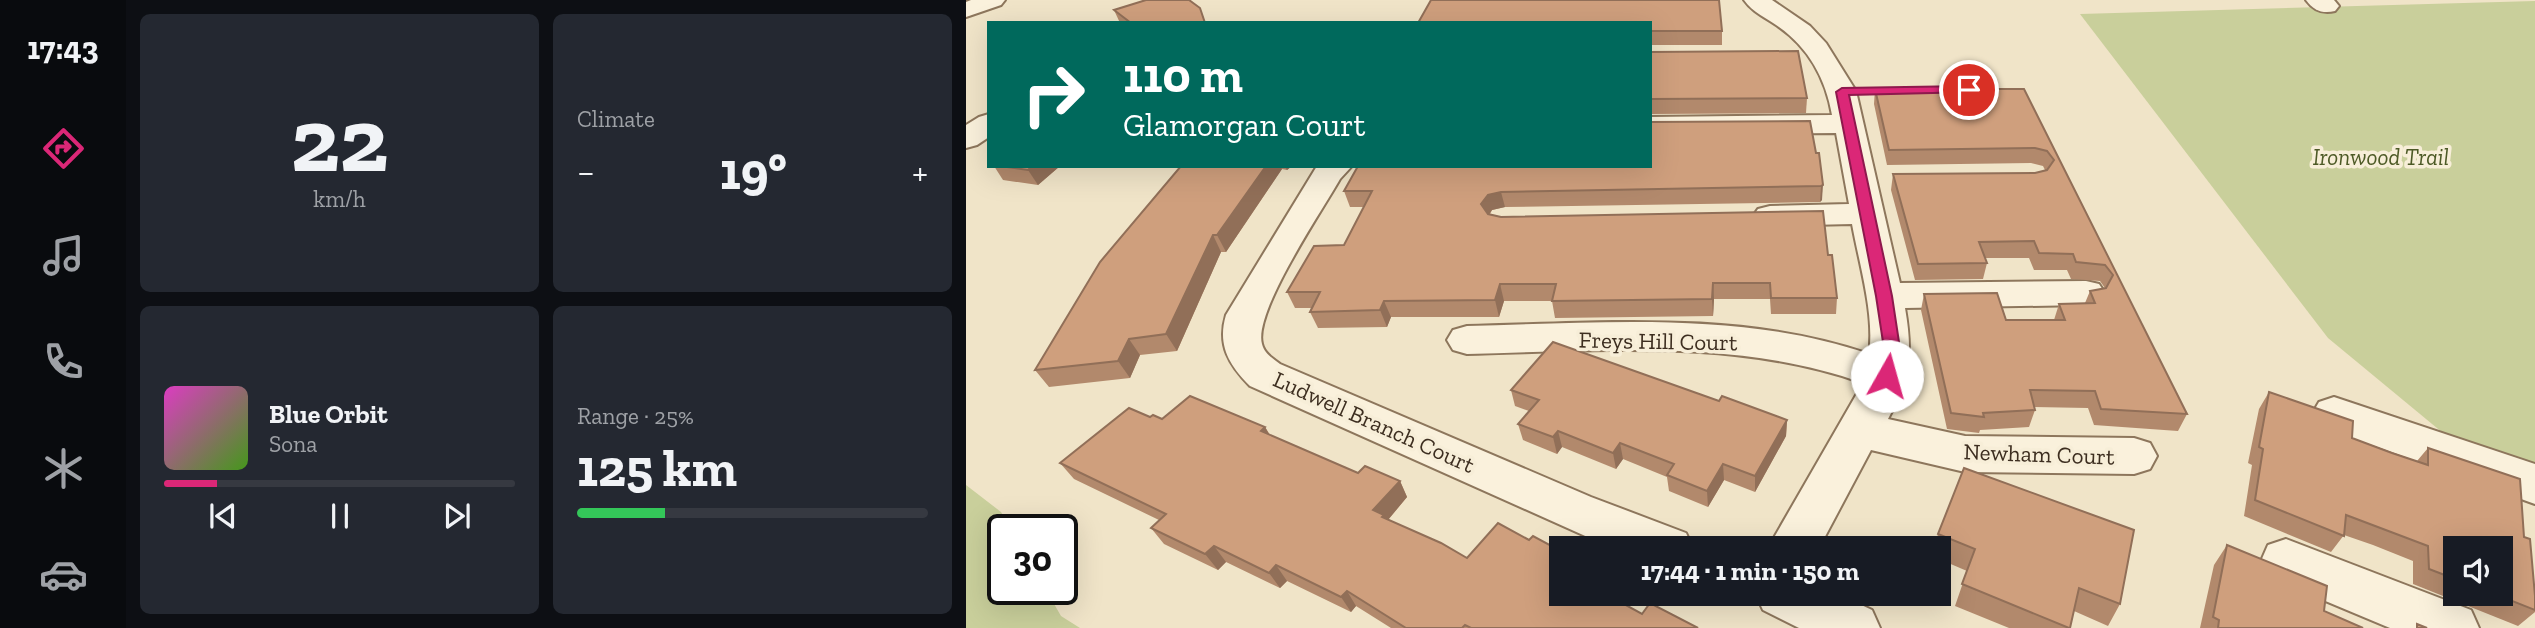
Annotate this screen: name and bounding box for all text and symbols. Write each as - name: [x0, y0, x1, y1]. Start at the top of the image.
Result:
- text: 17:43: [27, 29, 99, 67]
- text: 110 m: [1123, 46, 1243, 105]
- icon: right: [1008, 49, 1099, 140]
- pin: [1939, 60, 1999, 120]
- icon: arrive: [1950, 71, 1988, 109]
- text: 22: [291, 85, 388, 194]
- text: Climate: [577, 105, 655, 133]
- text: Glamorgan Court: [1123, 106, 1366, 144]
- icon: directions: [39, 124, 88, 173]
- text: 19°: [720, 140, 787, 202]
- park label: Ironwood Trail: [2313, 143, 2449, 171]
- text: −: [577, 149, 595, 195]
- text: +: [912, 149, 928, 195]
- text: km/h: [313, 185, 366, 213]
- icon: music: [39, 231, 88, 280]
- street label: Freys Hill Court: [1578, 326, 1738, 356]
- icon: phone: [39, 337, 88, 386]
- position arrow: [1850, 339, 1924, 413]
- street label: Ludwell Branch Court: [1269, 365, 1479, 479]
- text: Blue Orbit: [269, 398, 388, 430]
- text: Range · 25%: [577, 402, 694, 430]
- text: Sona: [269, 430, 317, 458]
- text: 125 km: [577, 437, 737, 499]
- street label: Newham Court: [1963, 437, 2116, 471]
- icon: climate: [39, 444, 88, 493]
- icon: previous: [204, 497, 242, 535]
- icon: pause: [321, 497, 359, 535]
- icon: next: [438, 497, 476, 535]
- speed limit sign: 30: [987, 514, 1078, 605]
- map controls: [2443, 536, 2513, 606]
- button: sound: [2443, 536, 2513, 606]
- icon: car: [39, 550, 88, 599]
- text: 17:44 · 1 min · 150 m: [1641, 555, 1859, 587]

